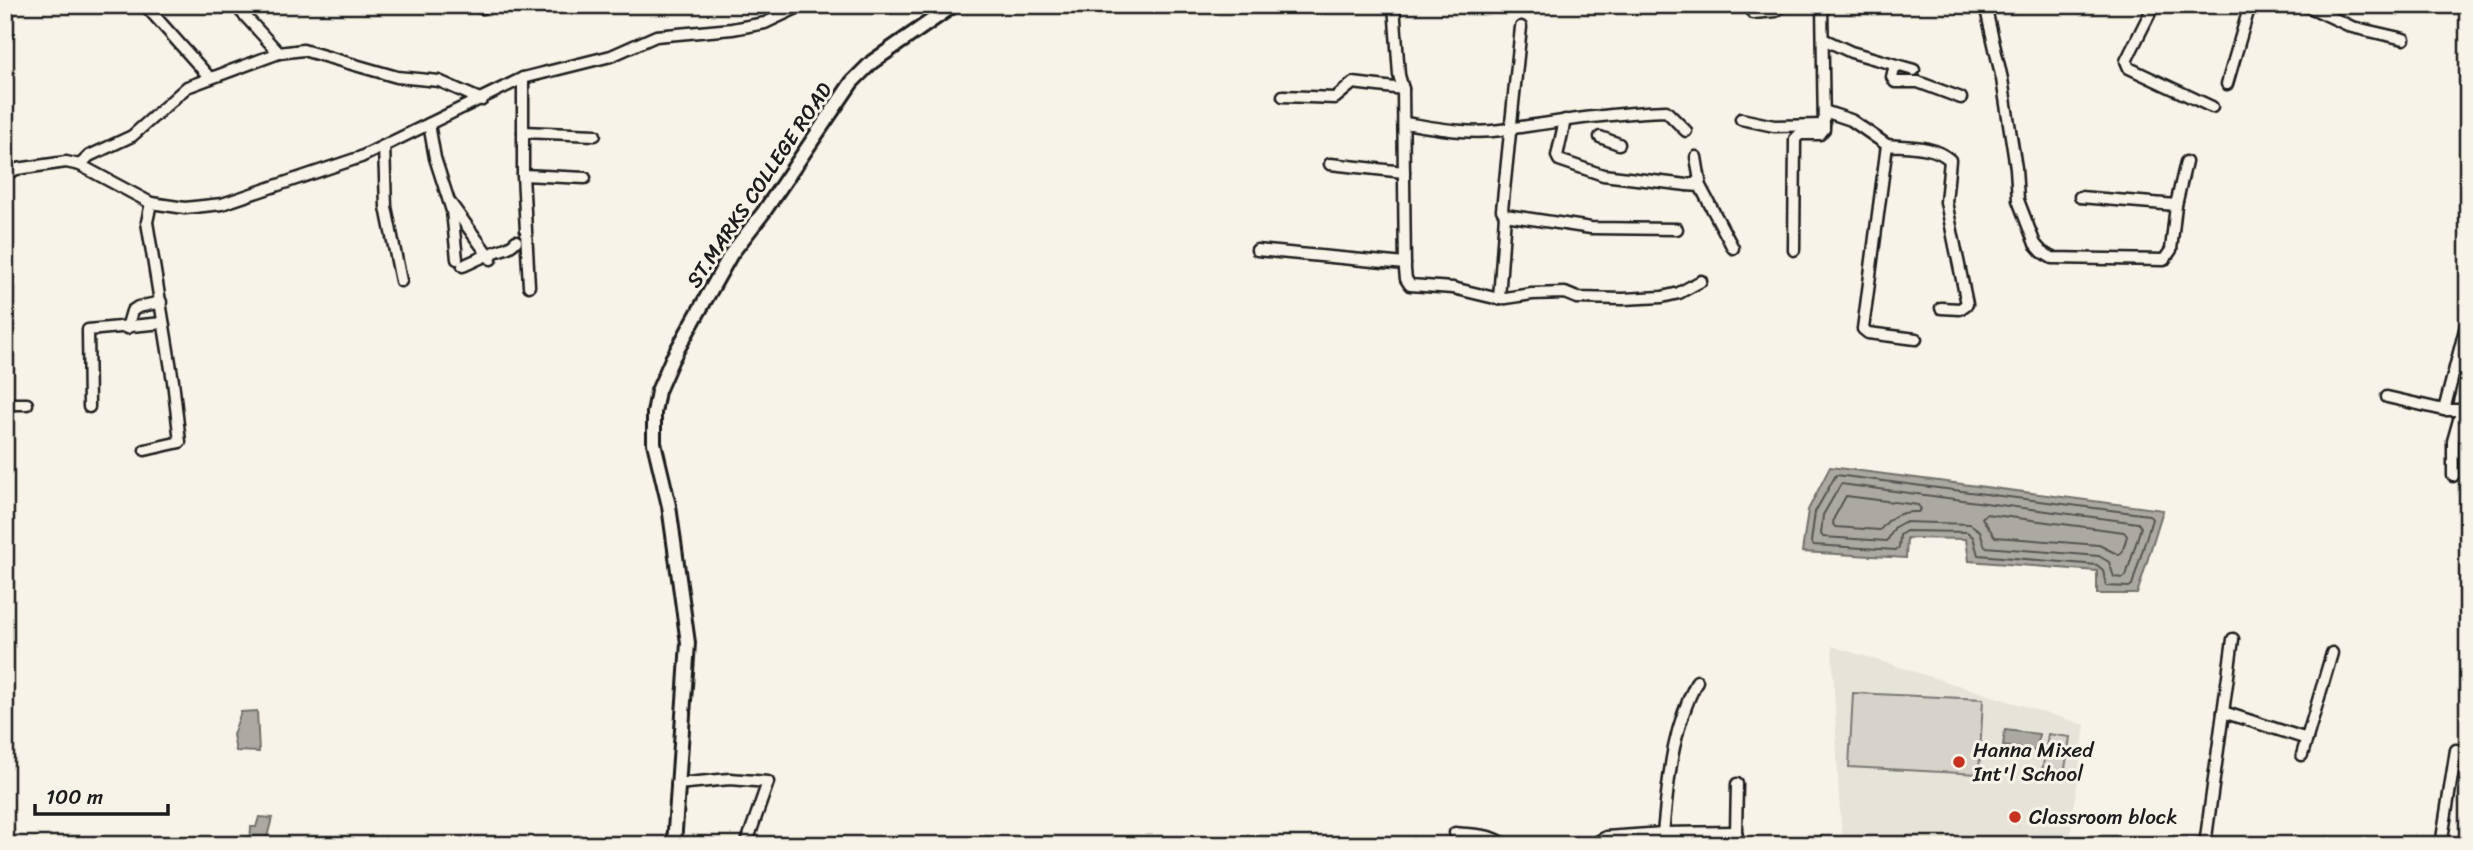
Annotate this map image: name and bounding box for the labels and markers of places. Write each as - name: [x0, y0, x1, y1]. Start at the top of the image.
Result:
- place label: Hanna Mixed Int'l School: [1972, 731, 2095, 793]
- marker: Hanna Mixed Int'l School: [1951, 754, 1967, 770]
- place label: Classroom block: [2029, 798, 2178, 836]
- marker: Classroom block: [2007, 809, 2023, 825]

